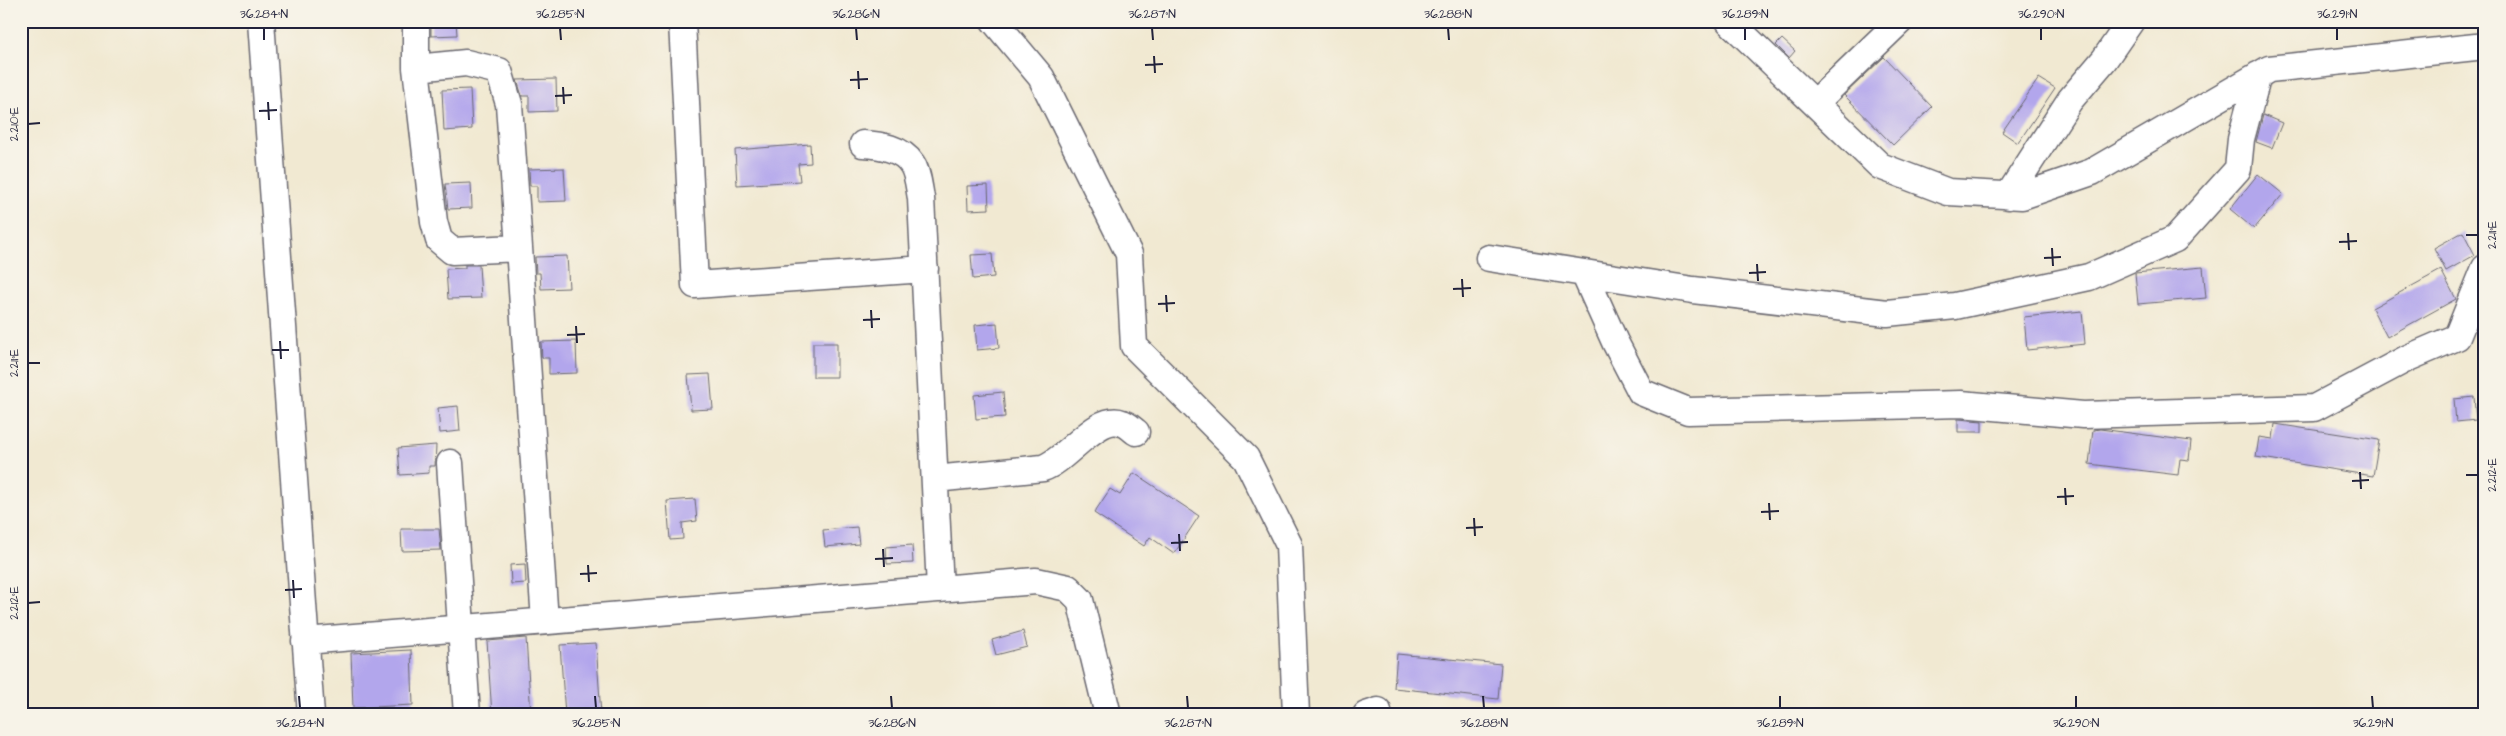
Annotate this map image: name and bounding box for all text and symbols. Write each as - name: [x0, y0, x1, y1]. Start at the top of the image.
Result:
- text: 36.284°N: [240, 6, 289, 23]
- text: 36.285°N: [536, 6, 585, 23]
- text: 36.286°N: [832, 6, 880, 23]
- text: 36.287°N: [1128, 6, 1176, 23]
- text: 36.288°N: [1424, 6, 1472, 23]
- text: 36.289°N: [1722, 6, 1769, 23]
- text: 36.290°N: [2018, 6, 2065, 23]
- text: 36.291°N: [2317, 6, 2358, 23]
- text: 2.210°E: [6, 107, 23, 141]
- text: 2.211°E: [2484, 221, 2501, 249]
- text: 2.211°E: [6, 349, 23, 377]
- text: 2.212°E: [2484, 458, 2501, 492]
- text: 2.212°E: [6, 586, 23, 620]
- text: 36.284°N: [276, 715, 325, 732]
- text: 36.285°N: [572, 715, 621, 732]
- text: 36.286°N: [868, 715, 916, 732]
- text: 36.287°N: [1164, 715, 1212, 732]
- text: 36.288°N: [1460, 715, 1508, 732]
- text: 36.289°N: [1757, 715, 1804, 732]
- text: 36.290°N: [2053, 715, 2100, 732]
- text: 36.291°N: [2353, 715, 2394, 732]

